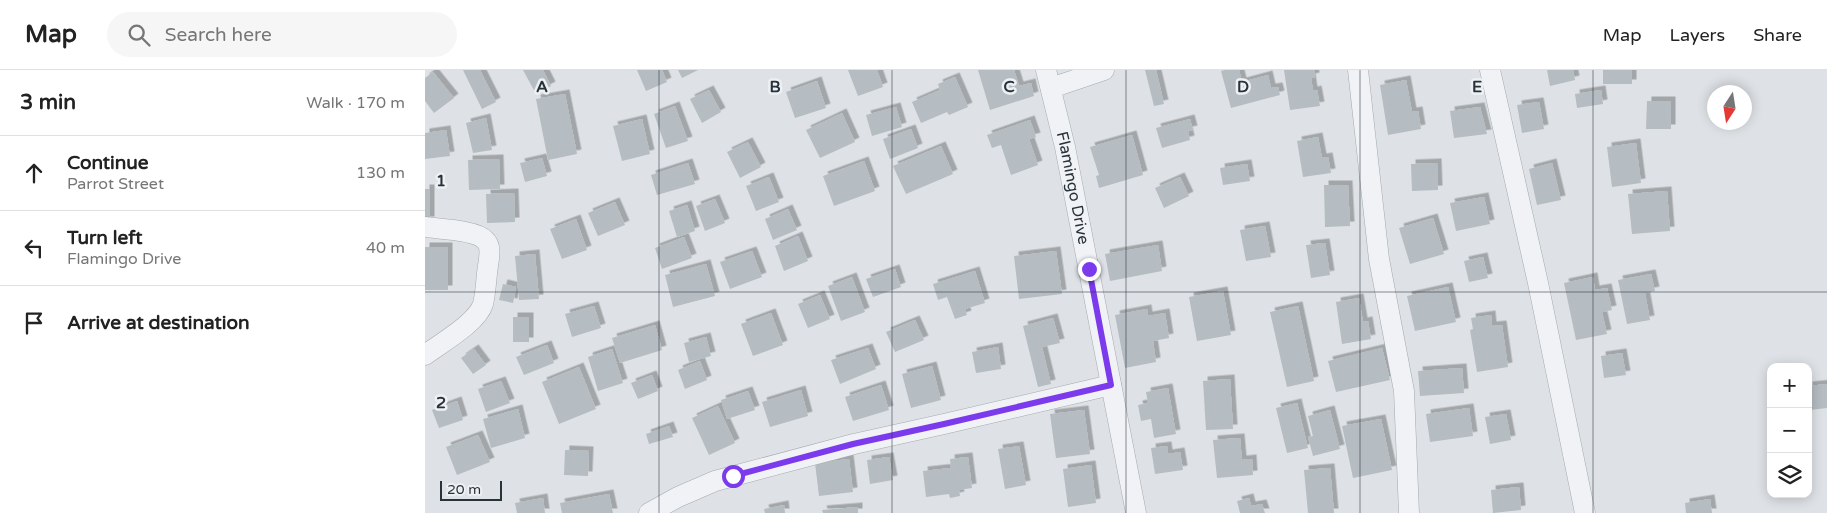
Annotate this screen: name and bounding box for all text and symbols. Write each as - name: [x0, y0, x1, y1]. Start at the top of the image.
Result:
- search box: [107, 12, 457, 57]
- text: Map: [25, 20, 77, 49]
- icon: search: [125, 21, 153, 49]
- text: Search here: [165, 24, 272, 46]
- text: Map: [1603, 24, 1642, 46]
- text: Layers: [1670, 24, 1725, 46]
- text: Share: [1753, 24, 1802, 46]
- text: A: [536, 77, 548, 97]
- text: B: [769, 77, 781, 97]
- text: C: [1003, 77, 1015, 97]
- text: D: [1237, 77, 1249, 97]
- text: E: [1472, 77, 1482, 97]
- north arrow: [1707, 85, 1752, 130]
- text: 3 min: [20, 90, 76, 115]
- text: Walk · 170 m: [306, 93, 405, 113]
- street label: Flamingo Drive: [1052, 129, 1094, 246]
- text: Continue: [67, 152, 149, 174]
- icon: ahead: [20, 159, 48, 187]
- text: 130 m: [356, 163, 405, 183]
- text: 1: [436, 171, 446, 191]
- text: Parrot Street: [67, 174, 164, 194]
- text: Turn left: [67, 227, 143, 249]
- icon: left: [20, 234, 48, 262]
- text: 40 m: [366, 238, 405, 258]
- text: Flamingo Drive: [67, 249, 181, 269]
- route end: [1078, 258, 1101, 281]
- icon: arrive: [20, 309, 48, 337]
- text: Arrive at destination: [67, 312, 250, 334]
- map controls: [1767, 363, 1812, 498]
- button: +: [1767, 363, 1812, 408]
- text: 2: [436, 393, 446, 413]
- button: −: [1767, 408, 1812, 453]
- button: layers: [1767, 453, 1812, 498]
- route start: [722, 465, 745, 488]
- scale bar: [440, 478, 503, 501]
- text: 20 m: [447, 481, 481, 498]

